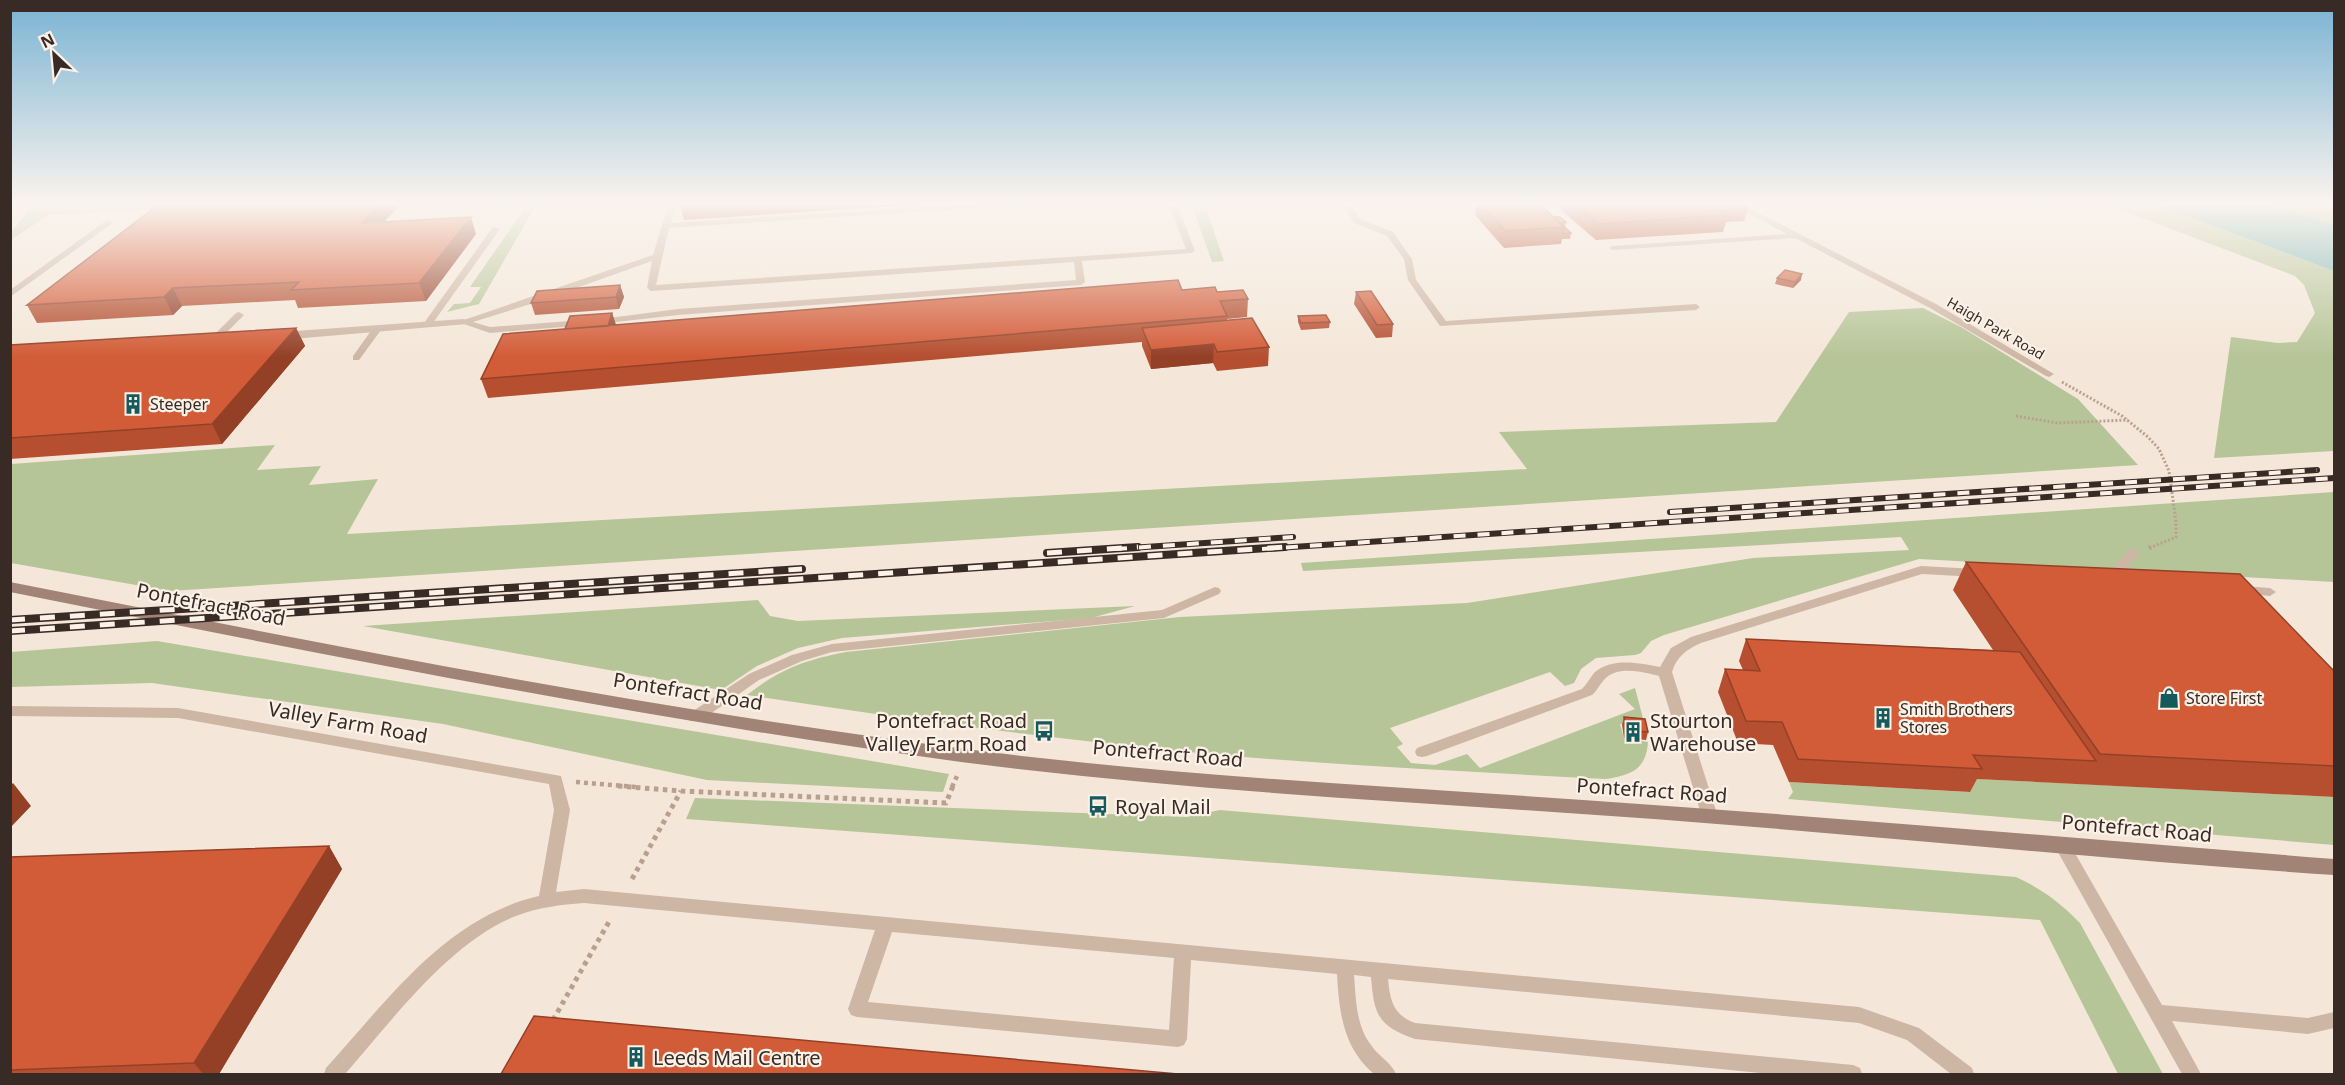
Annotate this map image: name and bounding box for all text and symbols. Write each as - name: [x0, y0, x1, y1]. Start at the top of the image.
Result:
- north arrow: [24, 24, 84, 84]
- text: N: [37, 28, 58, 53]
- street label: Haigh Park Road: [1944, 292, 2048, 364]
- building icon: Steeper: [121, 392, 145, 416]
- place label: Steeper: [150, 393, 208, 415]
- street label: Pontefract Road: [134, 576, 288, 632]
- street label: Pontefract Road: [611, 666, 765, 716]
- shop icon: Store First: [2157, 686, 2181, 710]
- place label: Store First: [2186, 687, 2262, 709]
- street label: Valley Farm Road: [266, 695, 430, 749]
- place label: Smith Brothers Stores: [1900, 698, 2013, 738]
- building icon: Smith Brothers Stores: [1871, 706, 1895, 730]
- place label: Pontefract Road Valley Farm Road: [866, 707, 1027, 757]
- place label: Stourton Warehouse: [1650, 707, 1756, 757]
- bus stop icon: Pontefract Road Valley Farm Road: [1032, 719, 1056, 743]
- building icon: Stourton Warehouse: [1621, 720, 1645, 744]
- street label: Pontefract Road: [1092, 733, 1244, 773]
- street label: Pontefract Road: [1576, 771, 1728, 809]
- place label: Royal Mail: [1115, 793, 1211, 820]
- bus stop icon: Royal Mail: [1086, 794, 1110, 818]
- street label: Pontefract Road: [2061, 808, 2213, 848]
- place label: Leeds Mail Centre: [653, 1044, 821, 1071]
- building icon: Leeds Mail Centre: [624, 1045, 648, 1069]

